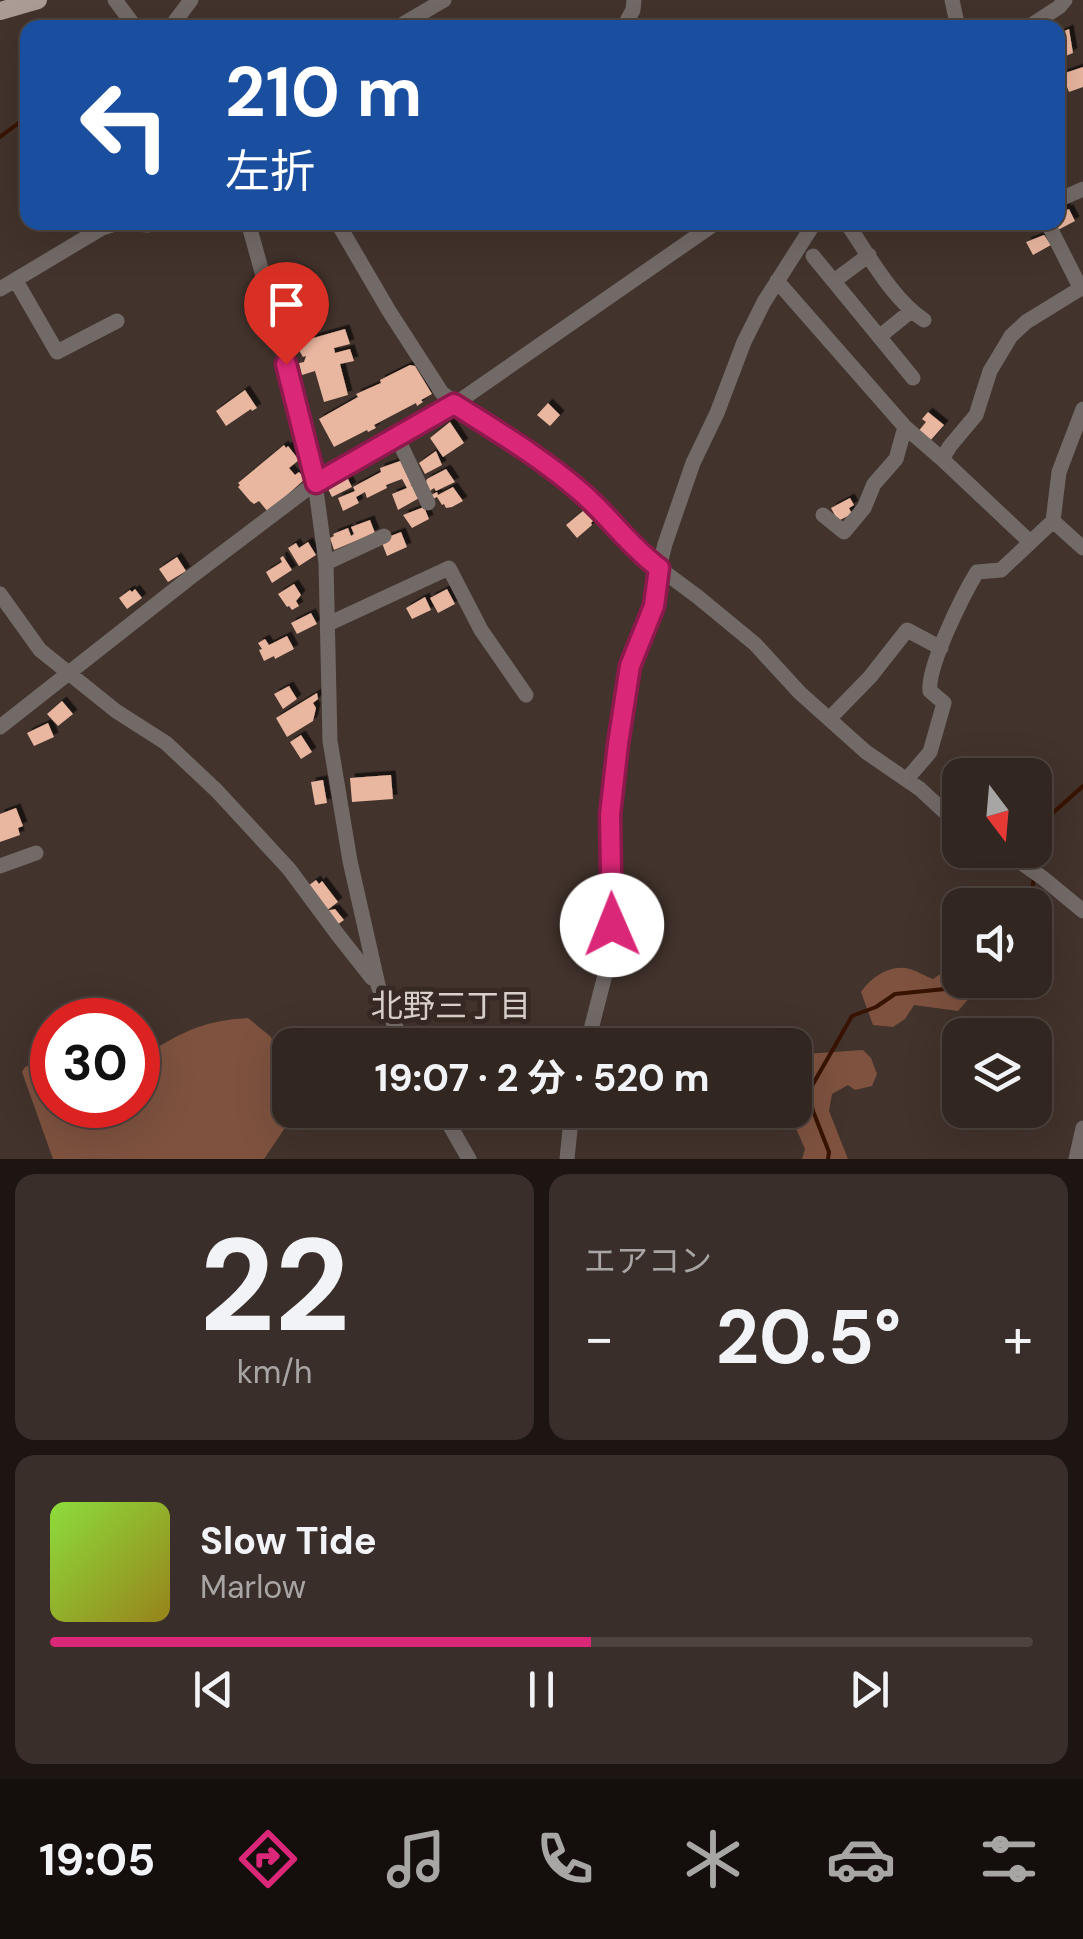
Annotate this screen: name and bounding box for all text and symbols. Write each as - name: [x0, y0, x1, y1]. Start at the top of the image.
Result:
- text: 210 m: [225, 47, 422, 138]
- icon: left: [60, 60, 190, 190]
- text: 左折: [225, 142, 315, 201]
- pin: [244, 262, 329, 365]
- icon: arrive: [259, 277, 314, 332]
- north arrow: [942, 758, 1052, 868]
- map controls: [942, 758, 1052, 1128]
- position arrow: [560, 873, 664, 977]
- button: sound: [942, 888, 1052, 998]
- district label: 北野三丁目: [371, 985, 531, 1027]
- speed limit sign: 30: [30, 998, 160, 1128]
- button: layers: [942, 1018, 1052, 1128]
- text: 19:07 · 2 分 · 520 m: [375, 1053, 709, 1103]
- text: 22: [199, 1201, 350, 1370]
- text: エアコン: [584, 1240, 712, 1282]
- text: 20.5°: [716, 1289, 901, 1386]
- text: −: [584, 1302, 614, 1374]
- text: +: [1003, 1302, 1033, 1374]
- text: km/h: [237, 1351, 312, 1393]
- text: Slow Tide: [200, 1516, 377, 1566]
- text: Marlow: [200, 1566, 306, 1608]
- icon: previous: [186, 1662, 241, 1717]
- icon: pause: [514, 1662, 569, 1717]
- icon: next: [842, 1662, 897, 1717]
- icon: directions: [233, 1824, 303, 1894]
- icon: music: [381, 1824, 451, 1894]
- icon: phone: [530, 1824, 600, 1894]
- icon: climate: [678, 1824, 748, 1894]
- icon: car: [826, 1824, 896, 1894]
- icon: filters: [974, 1824, 1044, 1894]
- text: 19:05: [39, 1830, 155, 1889]

